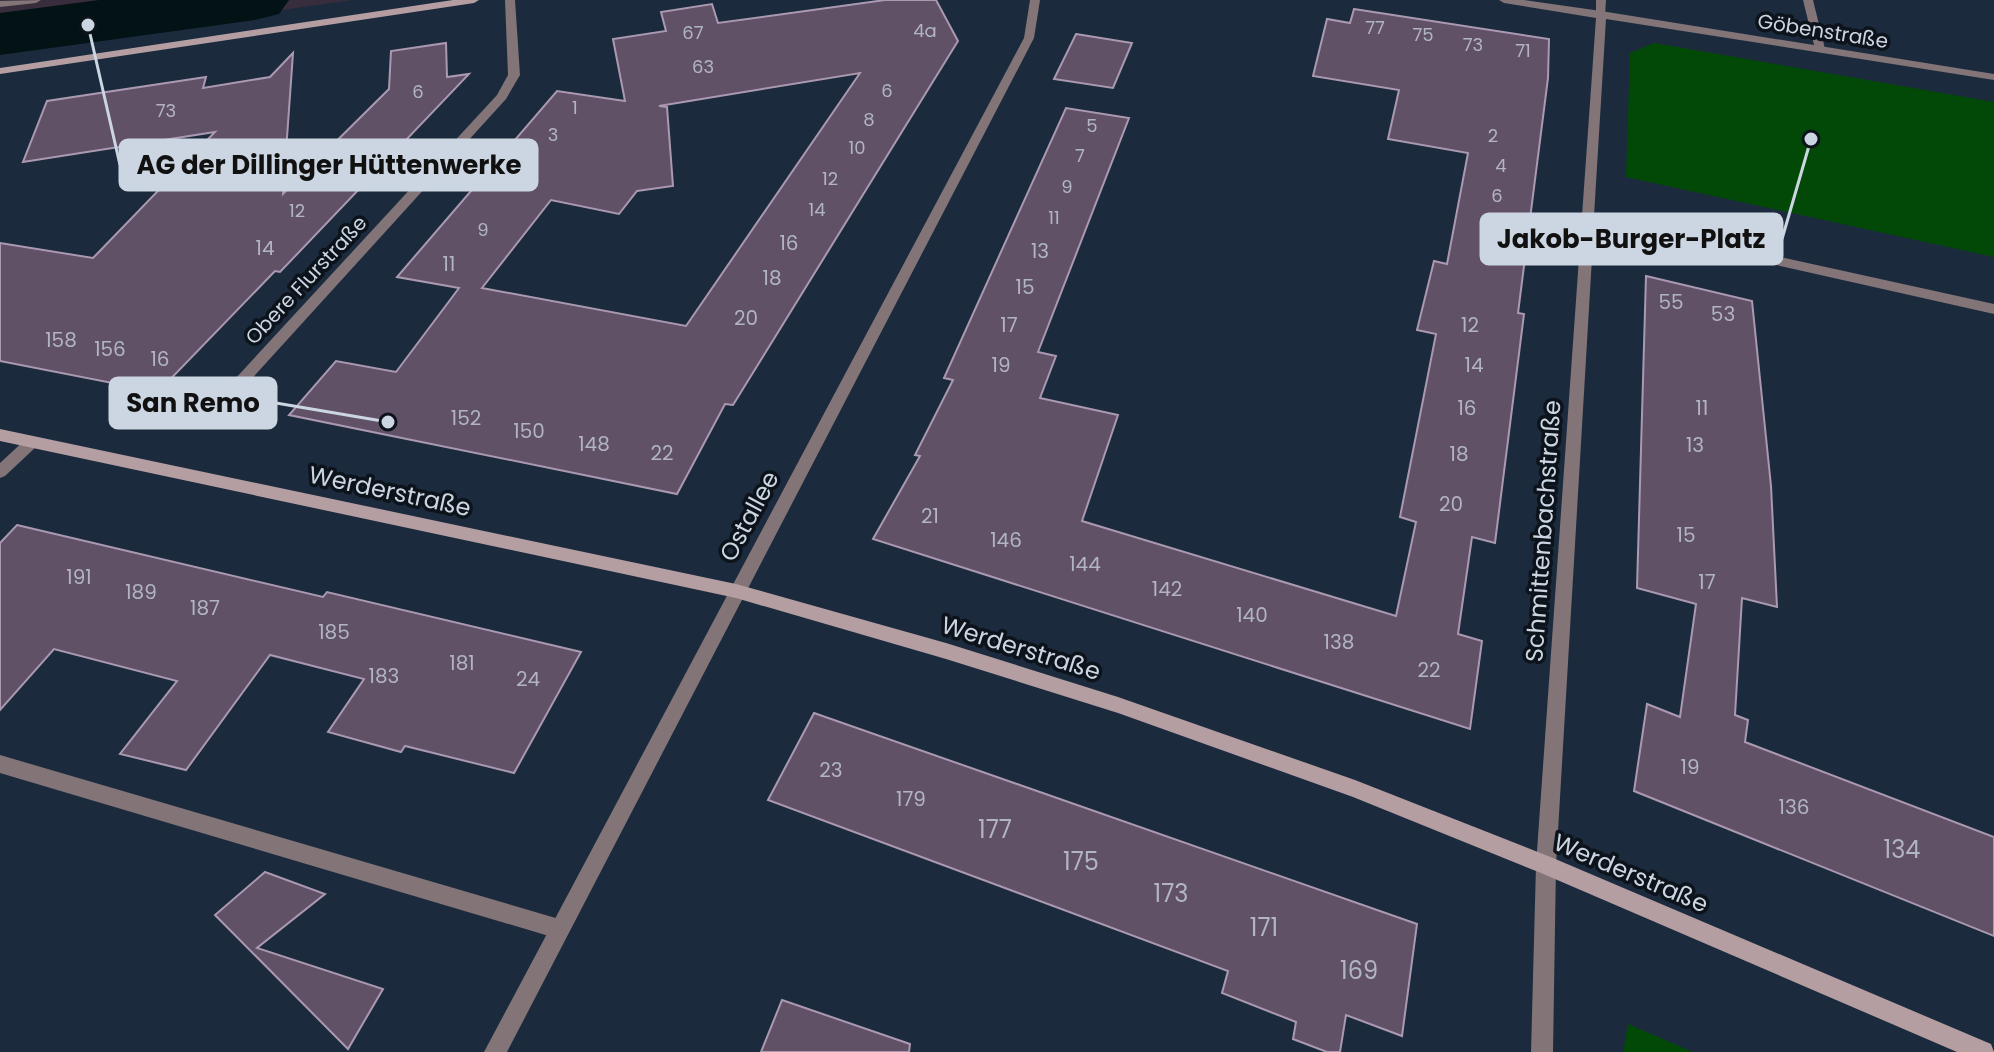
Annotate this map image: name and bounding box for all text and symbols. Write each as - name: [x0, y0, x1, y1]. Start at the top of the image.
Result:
- street label: Göbenstraße: [1756, 7, 1890, 55]
- house number: 77: [1365, 15, 1385, 40]
- house number: 4a: [913, 18, 937, 43]
- house number: 67: [682, 20, 704, 45]
- house number: 75: [1412, 22, 1434, 47]
- house number: 73: [1463, 32, 1483, 57]
- house number: 71: [1515, 38, 1531, 63]
- house number: 63: [692, 54, 714, 79]
- house number: 6: [881, 78, 893, 103]
- house number: 6: [412, 79, 424, 104]
- house number: 1: [572, 95, 578, 120]
- house number: 73: [156, 98, 176, 123]
- house number: 8: [863, 107, 875, 132]
- house number: 5: [1086, 113, 1098, 138]
- house number: 3: [548, 122, 558, 147]
- house number: 2: [1488, 123, 1498, 148]
- house number: 10: [848, 135, 866, 160]
- callout: AG der Dillinger Hüttenwerke: [120, 140, 537, 190]
- house number: 7: [1075, 143, 1085, 168]
- text: AG der Dillinger Hüttenwerke: [136, 147, 522, 183]
- house number: 4: [1495, 153, 1507, 178]
- house number: 12: [822, 166, 838, 191]
- house number: 9: [1061, 174, 1073, 199]
- house number: 6: [1491, 183, 1503, 208]
- house number: 14: [808, 197, 826, 222]
- house number: 12: [289, 198, 305, 223]
- house number: 11: [1048, 205, 1060, 230]
- street label: Obere Flurstraße: [239, 209, 373, 351]
- callout: Jakob-Burger-Platz: [1481, 214, 1782, 264]
- house number: 9: [477, 217, 489, 242]
- text: Jakob-Burger-Platz: [1497, 221, 1765, 257]
- house number: 16: [779, 229, 799, 257]
- house number: 14: [256, 234, 274, 262]
- house number: 13: [1031, 237, 1049, 265]
- house number: 11: [443, 250, 455, 278]
- house number: 18: [762, 264, 782, 292]
- house number: 15: [1016, 273, 1034, 301]
- house number: 55: [1658, 288, 1684, 316]
- house number: 53: [1711, 300, 1735, 328]
- house number: 20: [734, 304, 758, 332]
- house number: 17: [1000, 311, 1018, 339]
- house number: 12: [1461, 311, 1479, 339]
- house number: 158: [45, 326, 77, 354]
- house number: 156: [94, 335, 126, 363]
- house number: 16: [150, 345, 170, 373]
- house number: 19: [992, 351, 1011, 379]
- house number: 14: [1465, 351, 1483, 379]
- callout: San Remo: [110, 378, 276, 428]
- text: San Remo: [126, 385, 260, 421]
- house number: 16: [1457, 394, 1477, 422]
- house number: 11: [1696, 394, 1708, 422]
- street label: Schmittenbachstraße: [1517, 399, 1569, 663]
- house number: 152: [451, 404, 481, 432]
- house number: 150: [513, 417, 545, 445]
- house number: 148: [578, 430, 610, 458]
- house number: 13: [1686, 431, 1704, 459]
- house number: 22: [651, 439, 674, 467]
- house number: 18: [1449, 440, 1469, 468]
- street label: Werderstraße: [306, 458, 474, 524]
- street label: Ostallee: [711, 465, 787, 567]
- house number: 20: [1439, 490, 1463, 518]
- house number: 21: [921, 502, 939, 530]
- house number: 15: [1677, 521, 1695, 549]
- house number: 146: [990, 526, 1022, 554]
- house number: 144: [1069, 550, 1101, 578]
- house number: 191: [66, 563, 92, 591]
- house number: 17: [1698, 568, 1716, 596]
- house number: 142: [1152, 575, 1182, 603]
- house number: 189: [125, 578, 157, 606]
- house number: 187: [190, 594, 220, 622]
- house number: 140: [1236, 601, 1268, 629]
- street label: Werderstraße: [937, 608, 1105, 688]
- house number: 185: [318, 618, 350, 646]
- house number: 138: [1324, 628, 1354, 656]
- house number: 181: [449, 649, 475, 677]
- house number: 22: [1418, 656, 1441, 684]
- house number: 183: [369, 662, 399, 690]
- house number: 24: [516, 665, 540, 693]
- house number: 19: [1681, 753, 1700, 781]
- house number: 23: [819, 756, 843, 784]
- house number: 179: [896, 785, 926, 813]
- house number: 136: [1779, 793, 1809, 821]
- house number: 177: [978, 813, 1012, 846]
- street label: Werderstraße: [1549, 826, 1713, 920]
- house number: 134: [1884, 833, 1920, 866]
- house number: 175: [1063, 845, 1099, 878]
- house number: 173: [1154, 877, 1188, 910]
- house number: 171: [1250, 911, 1278, 944]
- house number: 169: [1340, 954, 1378, 987]

